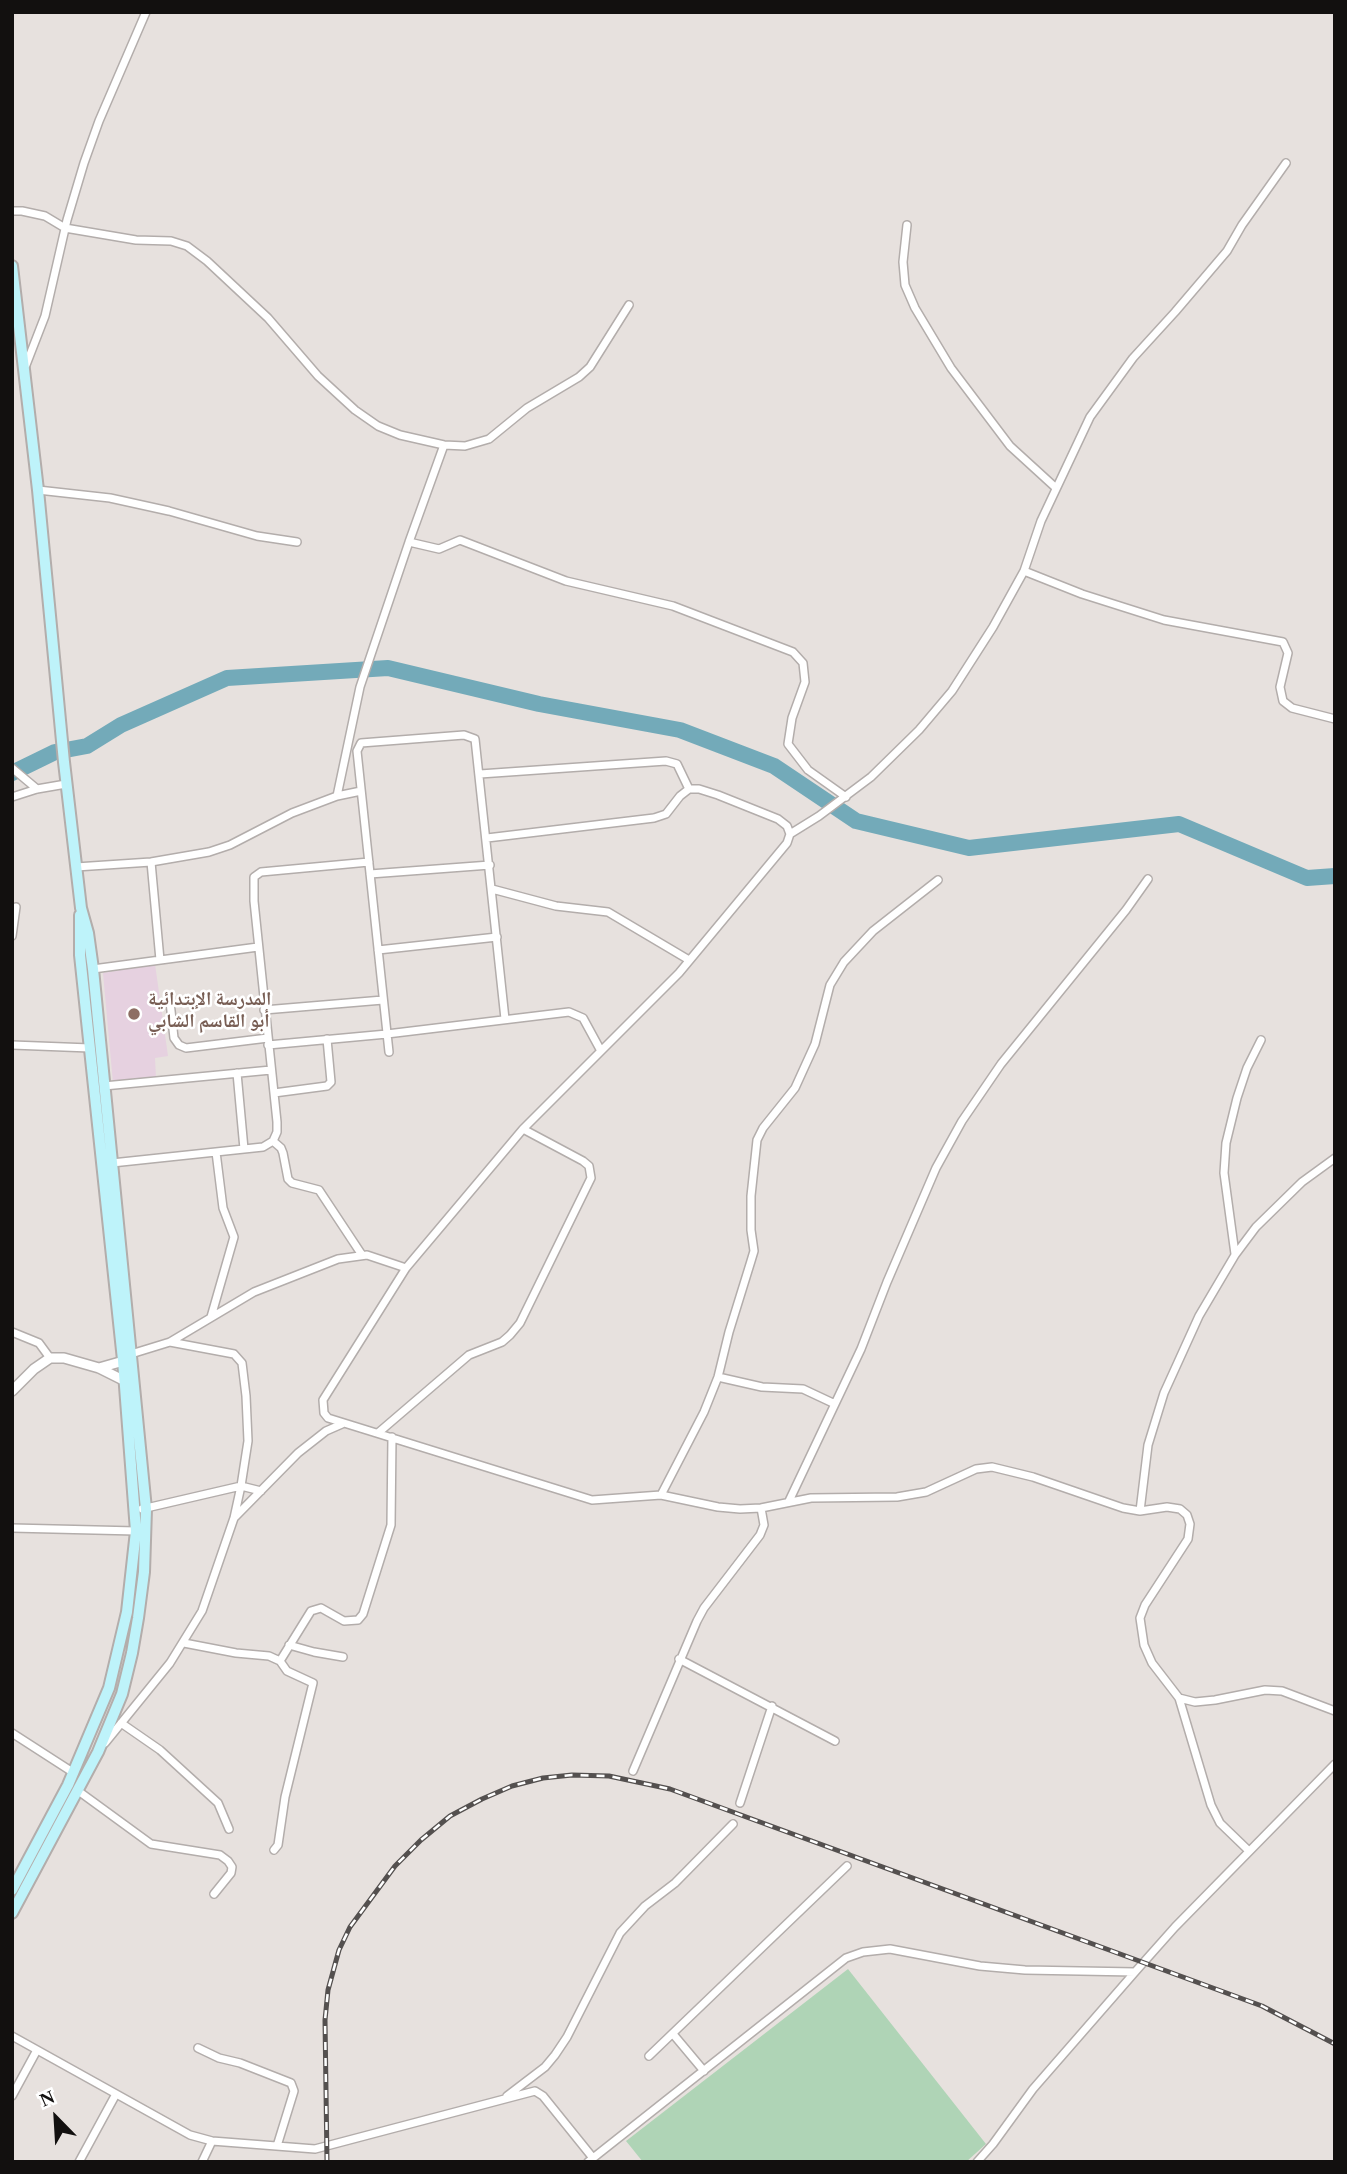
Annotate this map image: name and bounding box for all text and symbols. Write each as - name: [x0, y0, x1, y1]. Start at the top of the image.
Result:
- place label: المدرسة الإبتدائية أبو القاسم الشابي: [148, 992, 271, 1036]
- marker: المدرسة الإبتدائية أبو القاسم الشابي: [126, 1006, 142, 1022]
- north arrow: [21, 2083, 91, 2153]
- text: N: [37, 2086, 58, 2111]

